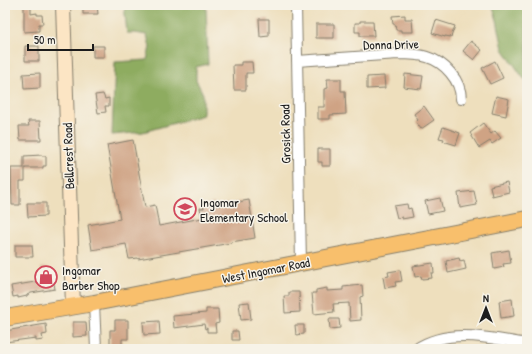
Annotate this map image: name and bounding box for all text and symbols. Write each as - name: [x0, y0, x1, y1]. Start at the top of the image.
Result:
- scale bar: [28, 26, 93, 52]
- text: 50 m: [34, 31, 55, 48]
- street label: Donna Drive: [363, 35, 419, 53]
- street label: Grosick Road: [275, 104, 295, 164]
- street label: Bellcrest Road: [58, 123, 78, 189]
- place label: Ingomar Elementary School: [200, 193, 288, 226]
- school or university icon: Ingomar Elementary School: [172, 196, 198, 222]
- street label: West Ingomar Road: [221, 253, 311, 287]
- place label: Ingomar Barber Shop: [62, 261, 120, 294]
- shop icon: Ingomar Barber Shop: [33, 264, 59, 290]
- north arrow: [466, 288, 506, 328]
- text: N: [483, 291, 489, 305]

